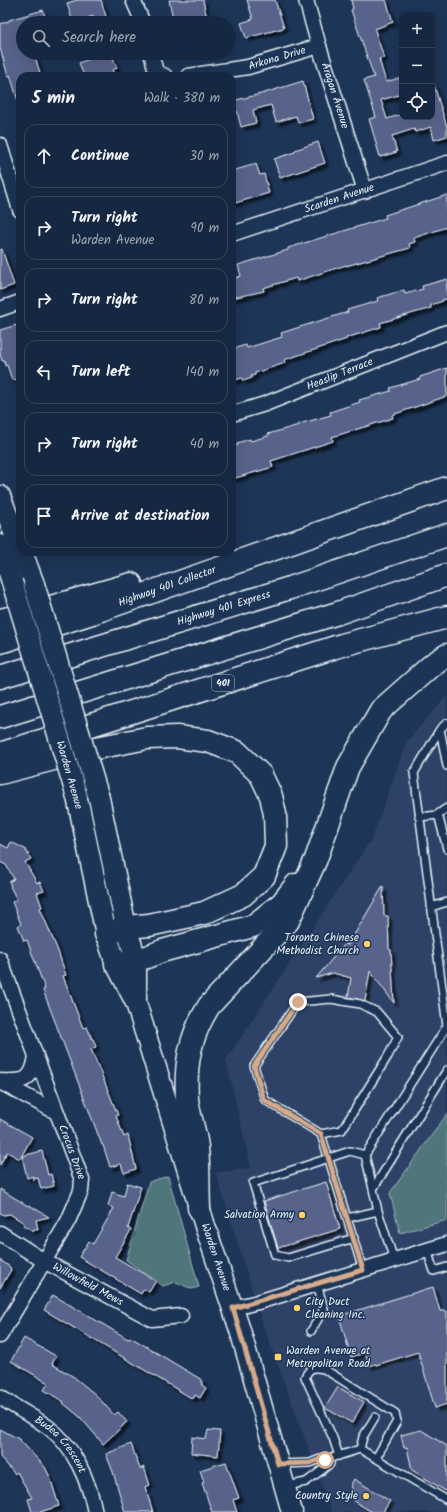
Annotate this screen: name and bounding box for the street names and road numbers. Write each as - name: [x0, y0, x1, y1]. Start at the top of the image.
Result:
- street label: Arkona Drive: [246, 41, 308, 75]
- street label: Aragon Avenue: [316, 60, 354, 131]
- street label: Scarden Avenue: [302, 179, 377, 219]
- street label: Heaslip Terrace: [304, 353, 376, 396]
- street label: Highway 401 Collector: [116, 561, 220, 612]
- street label: Highway 401 Express: [175, 585, 273, 631]
- road number: 401: [212, 675, 234, 691]
- street label: Warden Avenue: [51, 739, 87, 811]
- street label: Crocus Drive: [53, 1122, 90, 1182]
- street label: Warden Avenue: [196, 1221, 235, 1294]
- street label: Willowfield Mews: [49, 1258, 127, 1311]
- street label: Budea Crescent: [31, 1411, 91, 1477]

